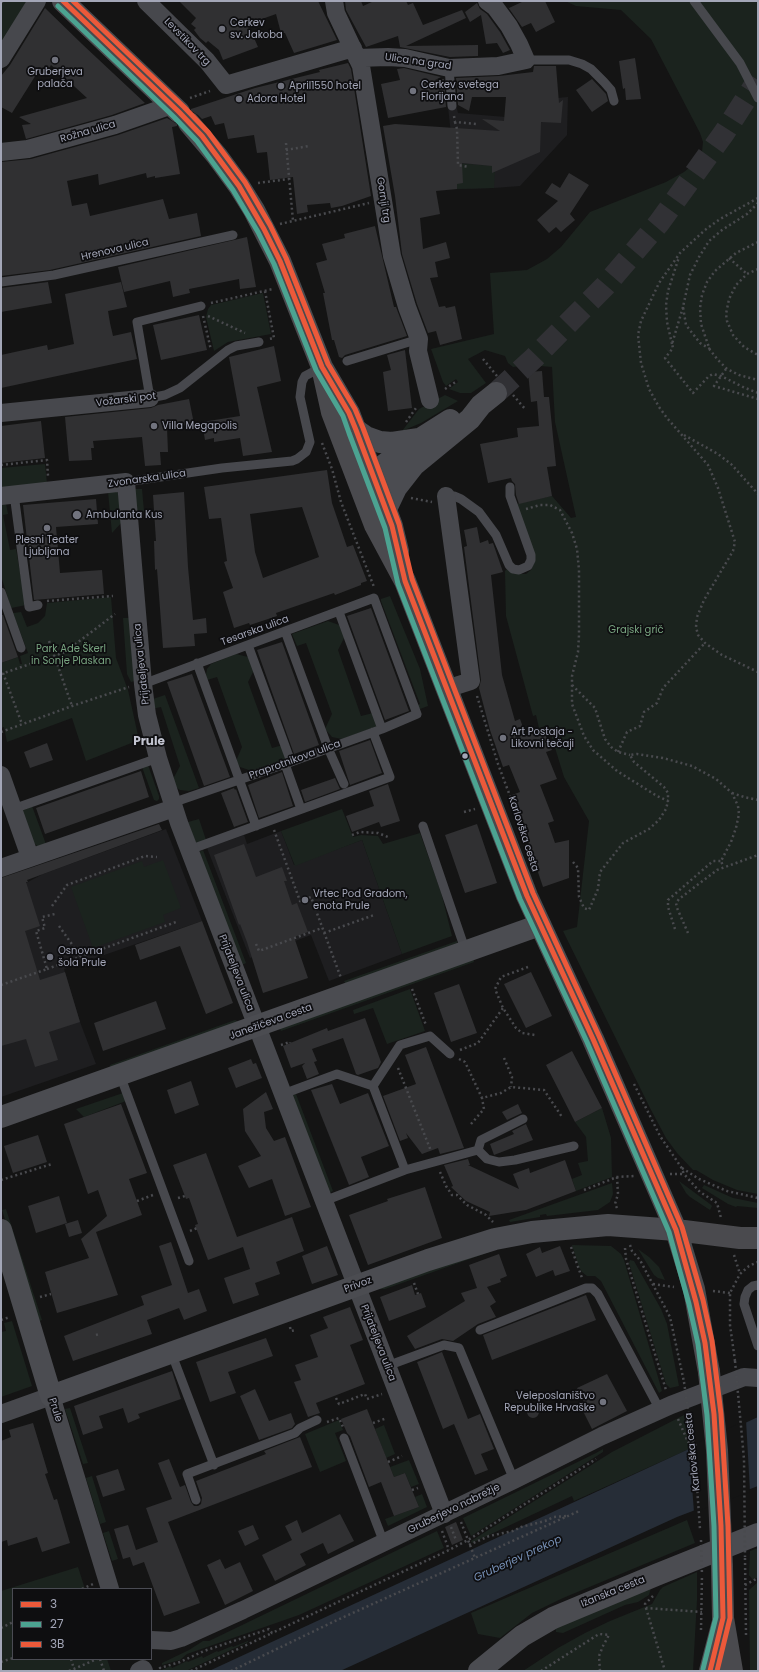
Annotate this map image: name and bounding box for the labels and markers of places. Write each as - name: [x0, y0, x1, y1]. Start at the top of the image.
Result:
- place label: Cerkev sv. Jakoba: [230, 17, 283, 40]
- marker: Cerkev sv. Jakoba: [217, 24, 227, 34]
- marker: Gruberjeva palača: [50, 55, 60, 65]
- place label: Gruberjeva palača: [27, 66, 83, 90]
- place label: Cerkev svetega Florijana: [421, 79, 499, 102]
- place label: April1550 hotel: [289, 80, 361, 92]
- marker: April1550 hotel: [276, 81, 286, 91]
- marker: Cerkev svetega Florijana: [408, 86, 418, 96]
- place label: Adora Hotel: [247, 93, 306, 105]
- marker: Adora Hotel: [234, 94, 244, 104]
- place label: Villa Megapolis: [162, 420, 237, 432]
- marker: Villa Megapolis: [149, 421, 159, 431]
- marker: Ambulanta Kus: [71, 509, 83, 521]
- place label: Ambulanta Kus: [86, 509, 162, 521]
- marker: Plesni Teater Ljubljana: [42, 523, 52, 533]
- place label: Plesni Teater Ljubljana: [15, 534, 79, 558]
- place label: Art Postaja - Likovni tečaji: [511, 726, 574, 750]
- marker: Art Postaja - Likovni tečaji: [498, 733, 508, 743]
- unlabelled marker: [460, 751, 470, 761]
- place label: Vrtec Pod Gradom, enota Prule: [313, 888, 407, 912]
- marker: Vrtec Pod Gradom, enota Prule: [300, 895, 310, 905]
- place label: Osnovna šola Prule: [58, 945, 106, 968]
- marker: Osnovna šola Prule: [45, 952, 55, 962]
- place label: Veleposlaništvo Republike Hrvaške: [504, 1390, 595, 1414]
- marker: Veleposlaništvo Republike Hrvaške: [598, 1397, 608, 1407]

